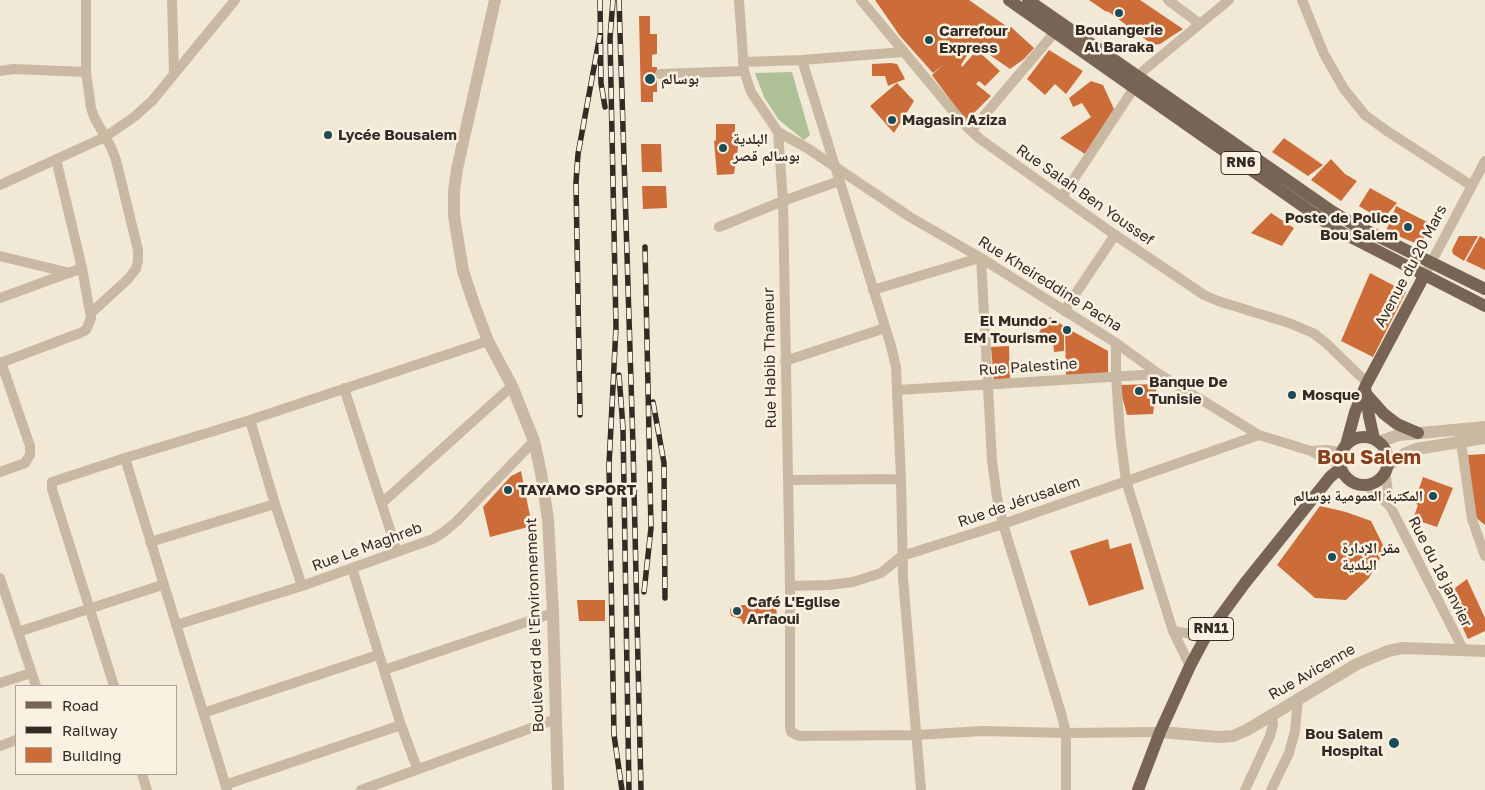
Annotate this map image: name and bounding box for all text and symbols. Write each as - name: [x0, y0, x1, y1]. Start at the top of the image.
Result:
- marker: Boulangerie Al Baraka: [1113, 7, 1125, 19]
- place label: Boulangerie Al Baraka: [1075, 21, 1163, 56]
- place label: Carrefour Express: [939, 22, 1008, 57]
- marker: Carrefour Express: [923, 34, 935, 46]
- place label: بوسالم: [661, 70, 699, 88]
- marker: بوسالم: [643, 72, 657, 86]
- place label: Magasin Aziza: [902, 111, 1006, 129]
- marker: Magasin Aziza: [886, 114, 898, 126]
- place label: Lycée Bousalem: [338, 126, 457, 144]
- marker: Lycée Bousalem: [322, 129, 334, 141]
- place label: البلدية بوسالم قصر: [733, 130, 800, 165]
- street label: Rue Salah Ben Youssef: [1013, 141, 1157, 249]
- marker: البلدية بوسالم قصر: [717, 142, 729, 154]
- road number: RN6: [1221, 152, 1261, 174]
- street label: Avenue du 20 Mars: [1371, 202, 1451, 330]
- place label: Poste de Police Bou Salem: [1285, 209, 1398, 244]
- marker: Poste de Police Bou Salem: [1402, 221, 1414, 233]
- street label: Rue Kheireddine Pacha: [975, 232, 1125, 336]
- street label: Rue Habib Thameur: [760, 287, 780, 429]
- place label: El Mundo - EM Tourisme: [964, 312, 1057, 347]
- marker: El Mundo - EM Tourisme: [1061, 324, 1073, 336]
- street label: Rue Palestine: [978, 355, 1078, 379]
- place label: Banque De Tunisie: [1149, 373, 1228, 408]
- marker: Banque De Tunisie: [1133, 385, 1145, 397]
- place label: Mosque: [1302, 386, 1360, 404]
- marker: Mosque: [1286, 389, 1298, 401]
- district label: Bou Salem: [1317, 446, 1421, 470]
- street label: Rue de Jérusalem: [956, 473, 1082, 531]
- place label: TAYAMO SPORT: [518, 481, 636, 499]
- marker: TAYAMO SPORT: [502, 484, 514, 496]
- place label: المكتبة العمومية بوسالم: [1293, 487, 1423, 505]
- marker: المكتبة العمومية بوسالم: [1427, 490, 1439, 502]
- street label: Rue du 18 janvier: [1404, 514, 1476, 630]
- street label: Boulevard de l'Environnement: [522, 517, 548, 733]
- street label: Rue Le Maghreb: [310, 519, 424, 575]
- place label: مقر الإدارة البلدية: [1342, 539, 1400, 574]
- marker: مقر الإدارة البلدية: [1326, 551, 1338, 563]
- place label: Café L'Eglise Arfaoui: [747, 593, 840, 628]
- marker: Café L'Eglise Arfaoui: [731, 605, 743, 617]
- road number: RN11: [1188, 618, 1234, 640]
- street label: Rue Avicenne: [1265, 640, 1359, 704]
- legend: [15, 685, 178, 775]
- text: Road: [62, 696, 99, 714]
- text: Railway: [62, 721, 118, 739]
- place label: Bou Salem Hospital: [1305, 725, 1383, 760]
- marker: Bou Salem Hospital: [1387, 736, 1401, 750]
- text: Building: [62, 746, 122, 764]

